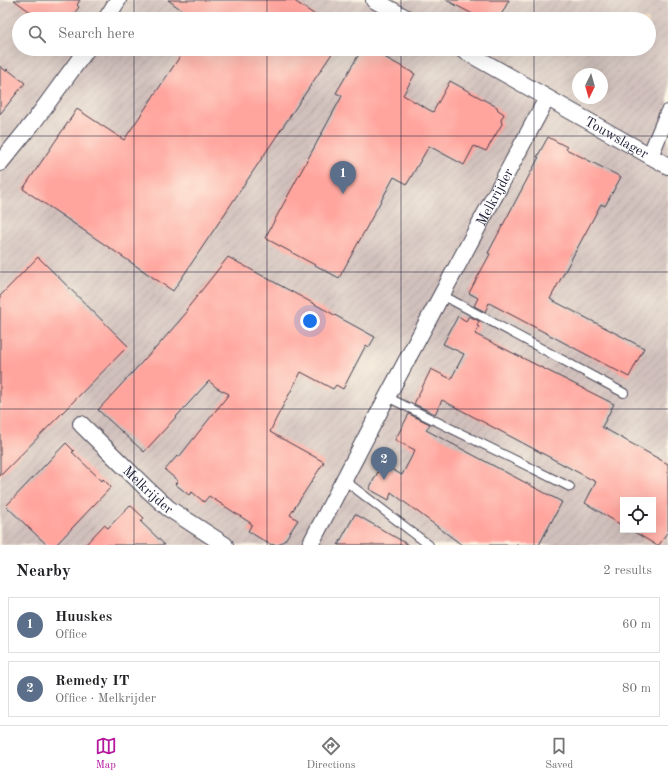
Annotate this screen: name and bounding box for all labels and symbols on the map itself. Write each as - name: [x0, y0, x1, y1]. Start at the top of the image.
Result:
- north arrow: [572, 68, 608, 104]
- street label: Touwslager: [582, 114, 651, 162]
- pin: 1: [330, 161, 356, 194]
- street label: Melkrijder: [474, 166, 516, 228]
- your location: [300, 311, 320, 331]
- pin: 2: [371, 447, 397, 480]
- street label: Melkrijder: [120, 464, 175, 517]

